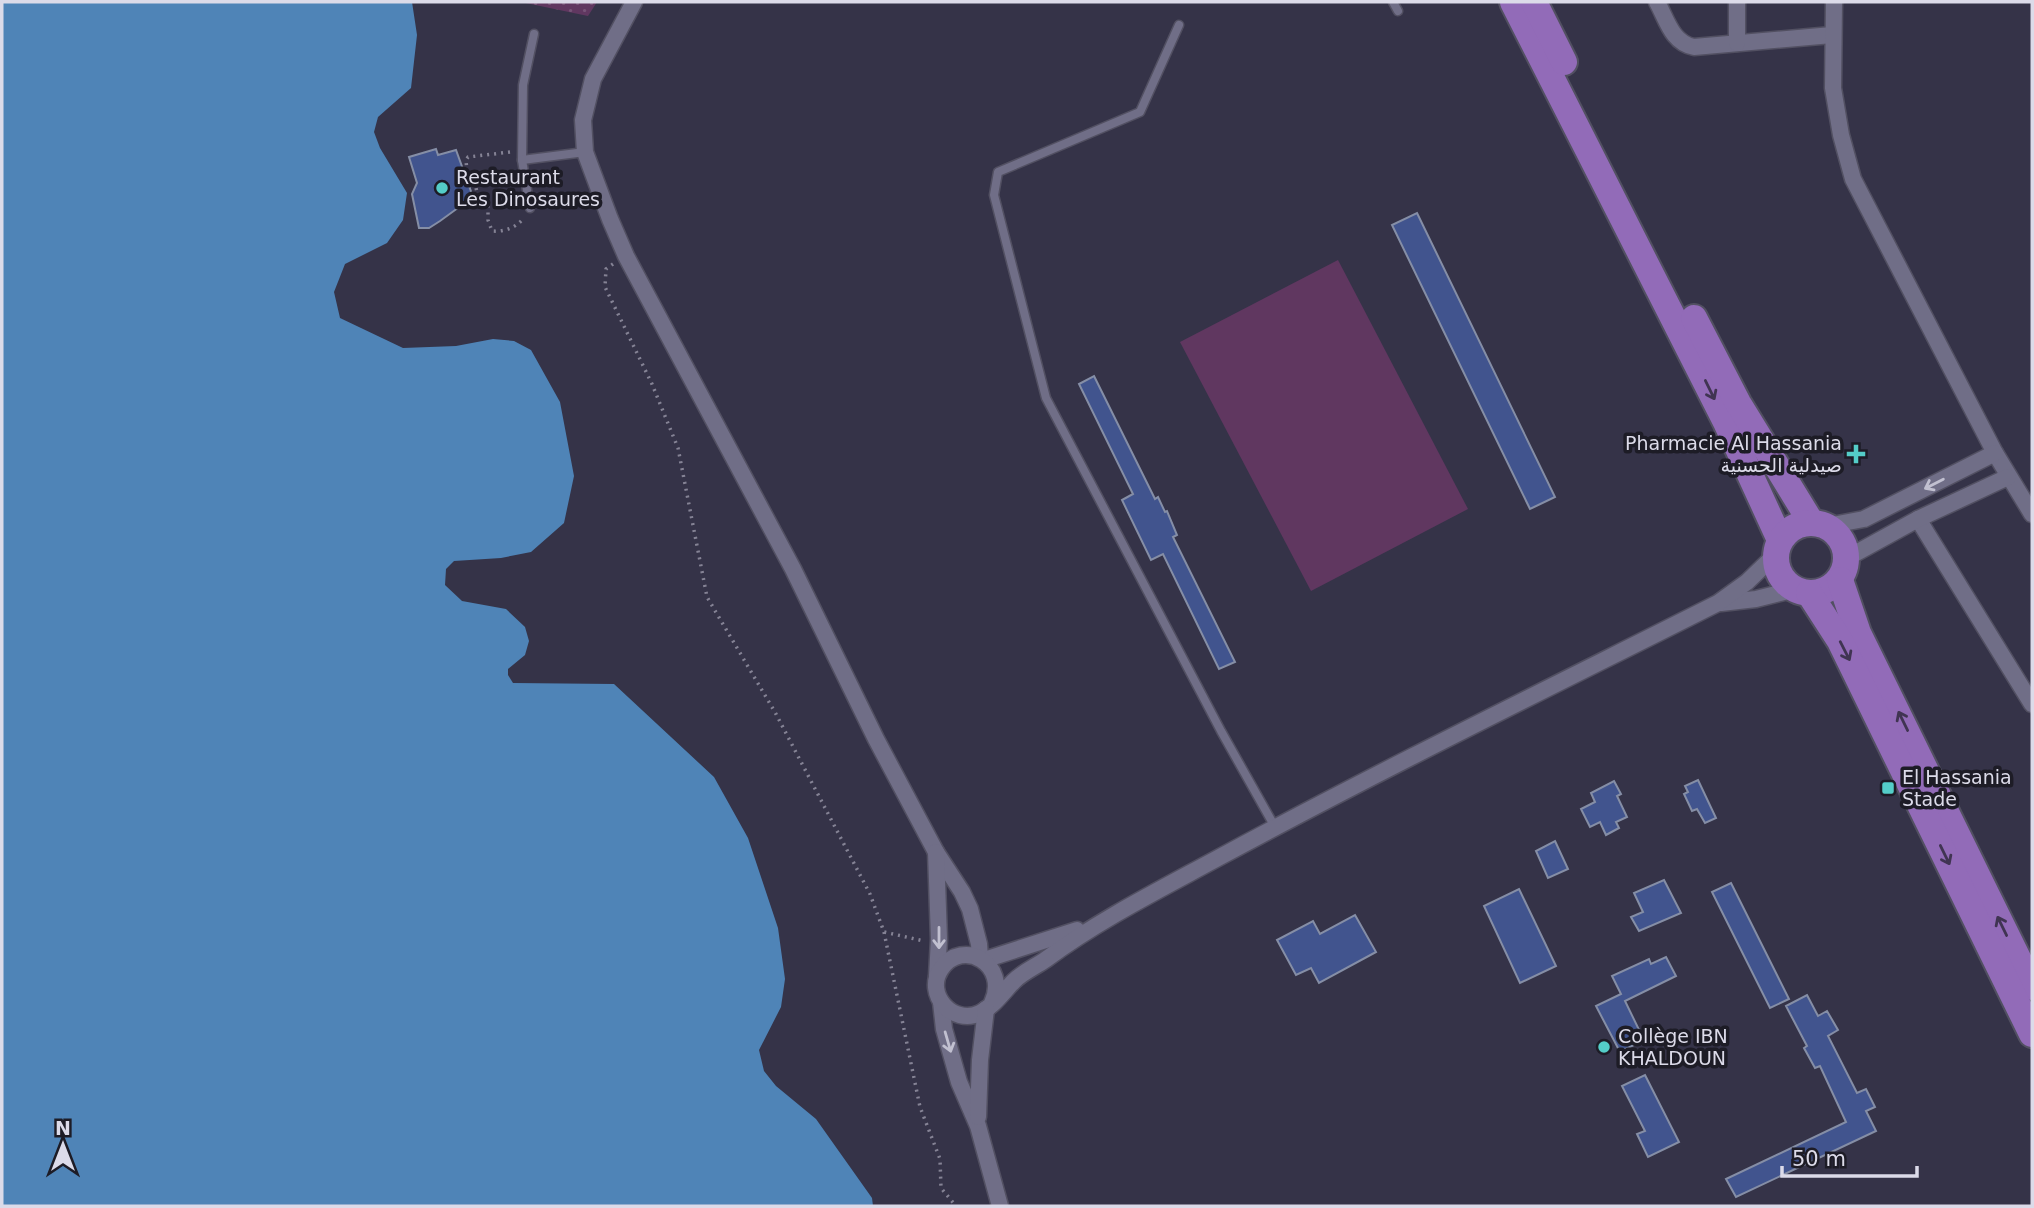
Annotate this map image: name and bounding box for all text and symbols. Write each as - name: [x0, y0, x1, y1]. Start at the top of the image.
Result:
- place label: Restaurant Les Dinosaures: [456, 166, 600, 210]
- marker: Restaurant Les Dinosaures: [434, 180, 450, 196]
- one-way arrow: [1704, 379, 1717, 400]
- place label: Pharmacie Al Hassania صيدلية الحسنية: [1625, 432, 1842, 476]
- marker: Pharmacie Al Hassania صيدلية الحسنية: [1848, 446, 1864, 462]
- one-way arrow: [1924, 478, 1945, 491]
- one-way arrow: [1839, 640, 1853, 661]
- one-way arrow: [1895, 711, 1909, 732]
- place label: El Hassania Stade: [1902, 766, 2012, 810]
- marker: El Hassania Stade: [1880, 780, 1896, 796]
- one-way arrow: [1940, 845, 1953, 866]
- one-way arrow: [1995, 916, 2009, 937]
- one-way arrow: [932, 926, 945, 949]
- place label: Collège IBN KHALDOUN: [1618, 1025, 1728, 1069]
- one-way arrow: [943, 1031, 956, 1053]
- marker: Collège IBN KHALDOUN: [1596, 1039, 1612, 1055]
- north arrow: [28, 1110, 98, 1180]
- text: N: [55, 1117, 71, 1139]
- scale bar: [1782, 1134, 1917, 1178]
- text: 50 m: [1792, 1147, 1846, 1171]

